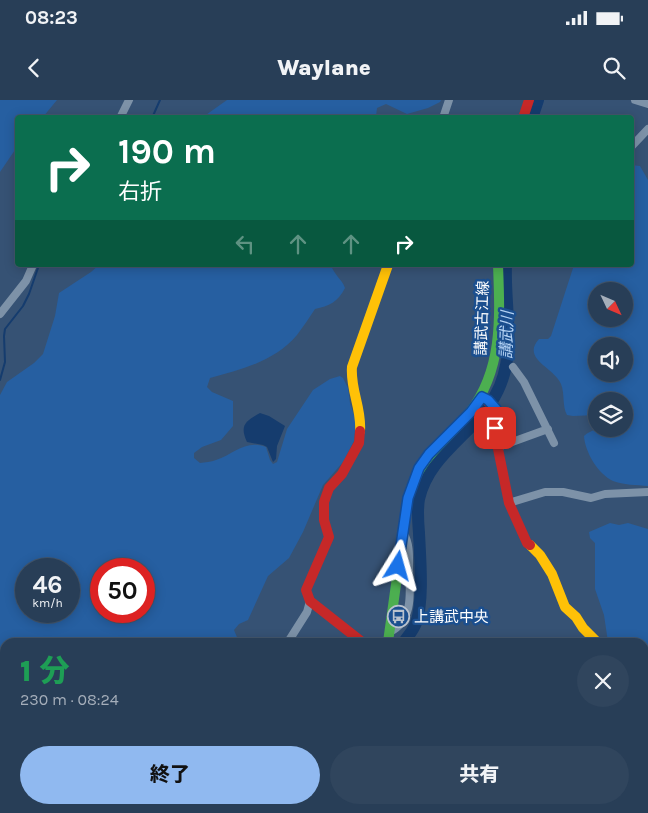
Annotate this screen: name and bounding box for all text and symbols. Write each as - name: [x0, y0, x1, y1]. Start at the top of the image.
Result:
- text: 08:23: [25, 7, 78, 29]
- icon: back: [20, 54, 48, 82]
- icon: search: [600, 54, 628, 82]
- text: Waylane: [277, 55, 371, 81]
- text: 190 m: [118, 131, 216, 172]
- icon: right: [35, 135, 100, 200]
- text: 右折: [118, 179, 162, 205]
- icon: left: [231, 230, 259, 258]
- icon: ahead: [284, 230, 312, 258]
- icon: ahead: [337, 230, 365, 258]
- icon: right: [390, 230, 418, 258]
- street label: 講武古江線: [472, 280, 492, 356]
- north arrow: [588, 282, 632, 328]
- map controls: [588, 282, 633, 437]
- water label: 講武川: [496, 309, 517, 359]
- button: sound: [588, 337, 633, 382]
- button: layers: [588, 392, 633, 437]
- pin: [474, 407, 516, 449]
- icon: arrive: [481, 414, 509, 442]
- position arrow: [371, 539, 423, 591]
- speed limit sign: 50: [90, 558, 155, 623]
- text: 46: [32, 570, 63, 599]
- text: km/h: [32, 596, 63, 610]
- bus stop icon: 上講武中央: [386, 605, 410, 629]
- place label: 上講武中央: [414, 608, 489, 626]
- text: 1 分: [20, 653, 70, 689]
- button: close: [577, 655, 629, 707]
- text: 230 m · 08:24: [20, 690, 119, 709]
- button: 終了: [20, 746, 320, 804]
- button: 共有: [330, 746, 629, 804]

